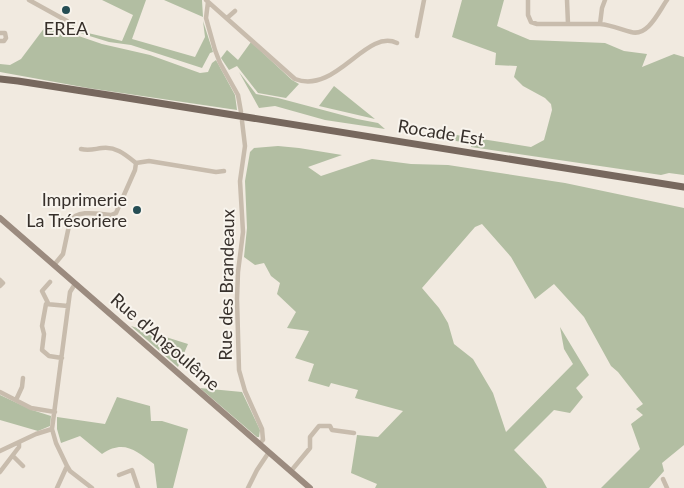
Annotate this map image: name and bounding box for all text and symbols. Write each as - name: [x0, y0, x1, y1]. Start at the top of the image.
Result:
- marker: EREA: [60, 4, 72, 16]
- place label: EREA: [44, 17, 89, 39]
- street label: Rocade Est: [396, 114, 486, 150]
- place label: Imprimerie La Trésoriere: [26, 188, 127, 231]
- marker: Imprimerie La Trésoriere: [131, 204, 143, 216]
- street label: Rue des Brandeaux: [214, 209, 238, 361]
- street label: Rue d'Angoulême: [107, 288, 225, 395]

